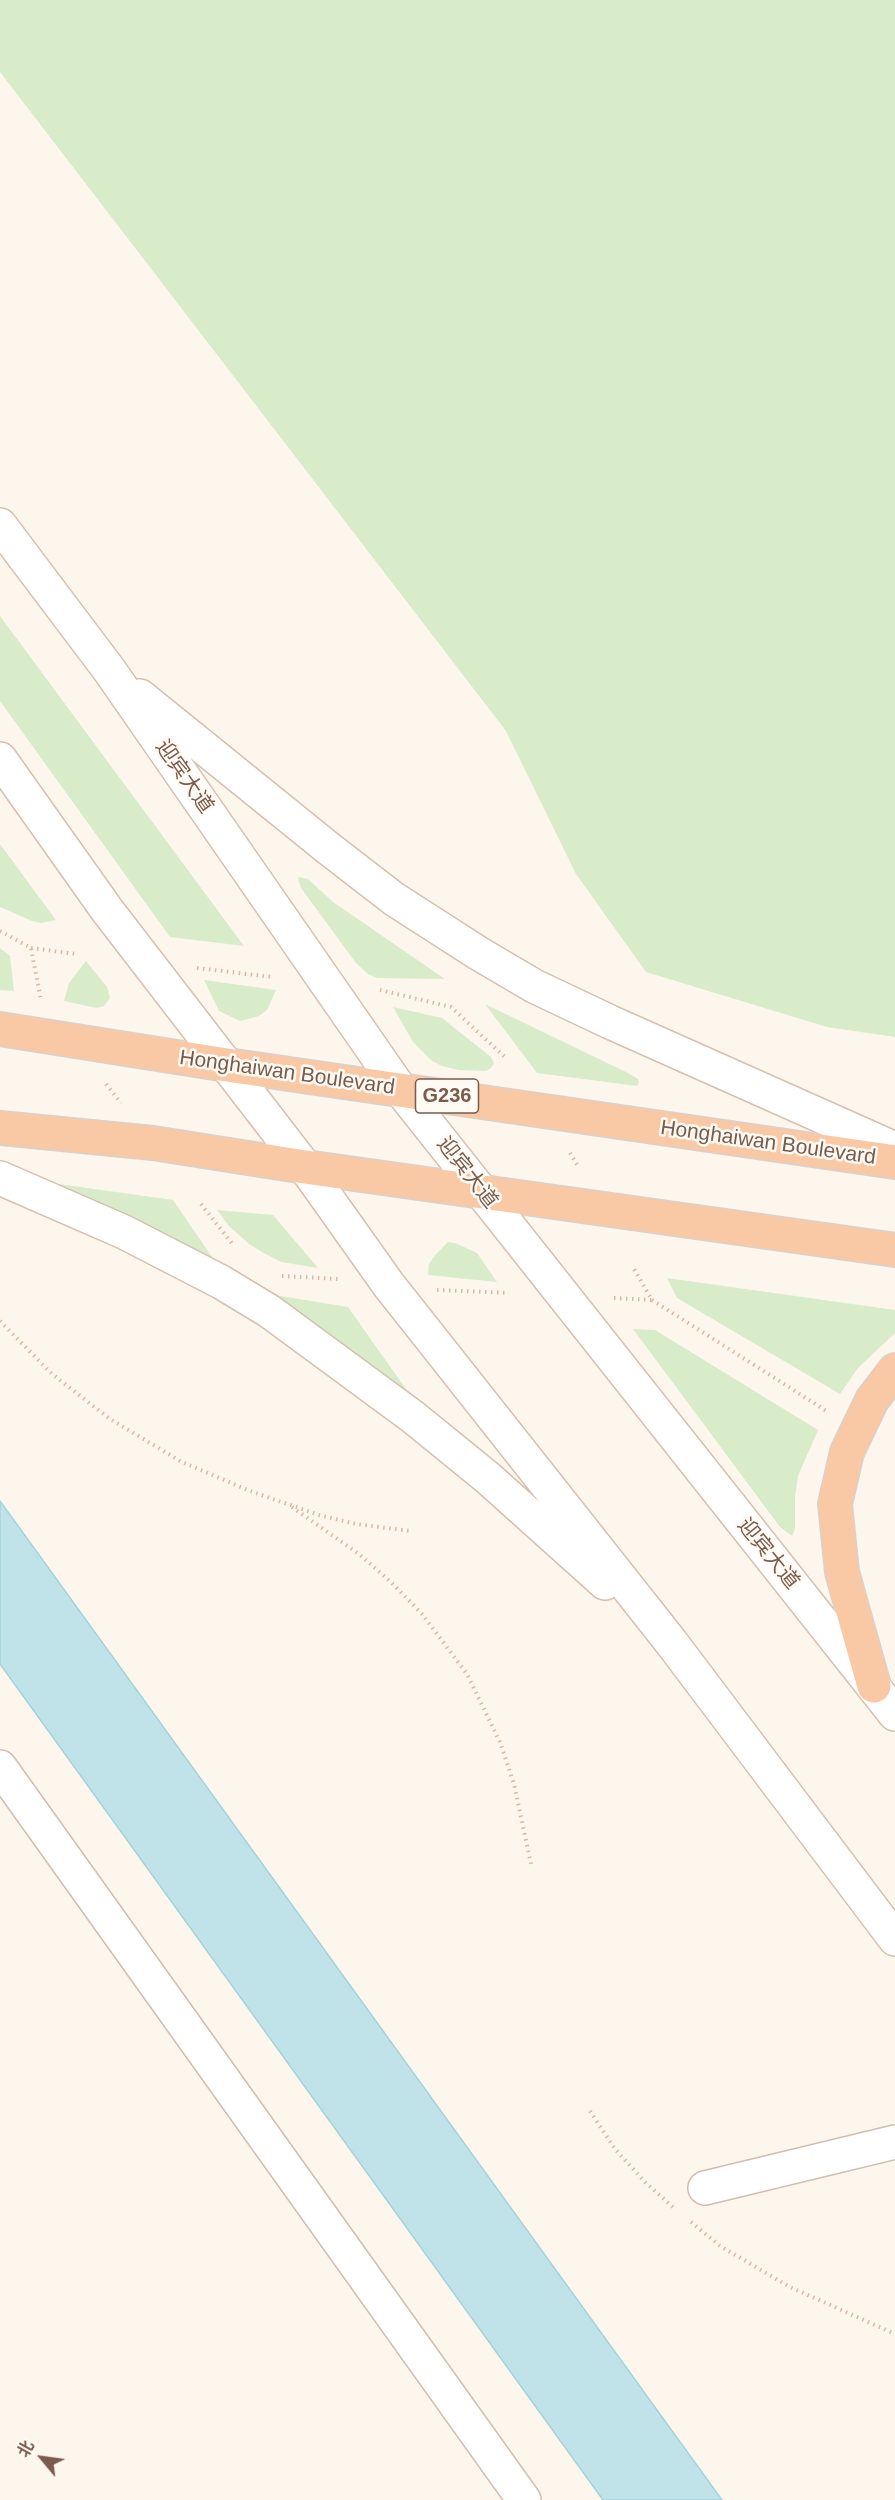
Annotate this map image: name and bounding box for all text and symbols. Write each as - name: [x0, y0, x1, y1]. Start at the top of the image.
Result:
- street label: 迎宾大道: [150, 735, 218, 819]
- street label: Honghaiwan Boulevard: [178, 1045, 396, 1101]
- road number: G236: [416, 1079, 478, 1113]
- street label: Honghaiwan Boulevard: [659, 1115, 877, 1171]
- street label: 迎宾大道: [431, 1132, 503, 1214]
- street label: 迎宾大道: [732, 1513, 804, 1595]
- north arrow: [12, 2428, 72, 2488]
- text: 北: [14, 2438, 37, 2460]

